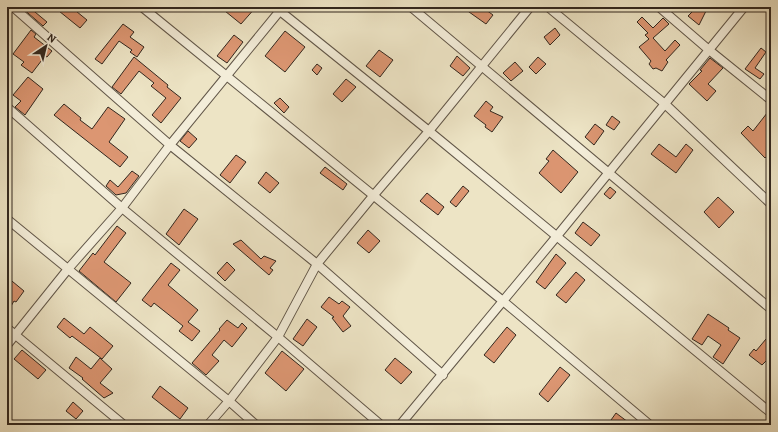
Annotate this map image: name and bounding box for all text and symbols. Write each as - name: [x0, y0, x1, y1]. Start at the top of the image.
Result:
- north arrow: [26, 26, 66, 66]
- text: N: [44, 30, 59, 47]

